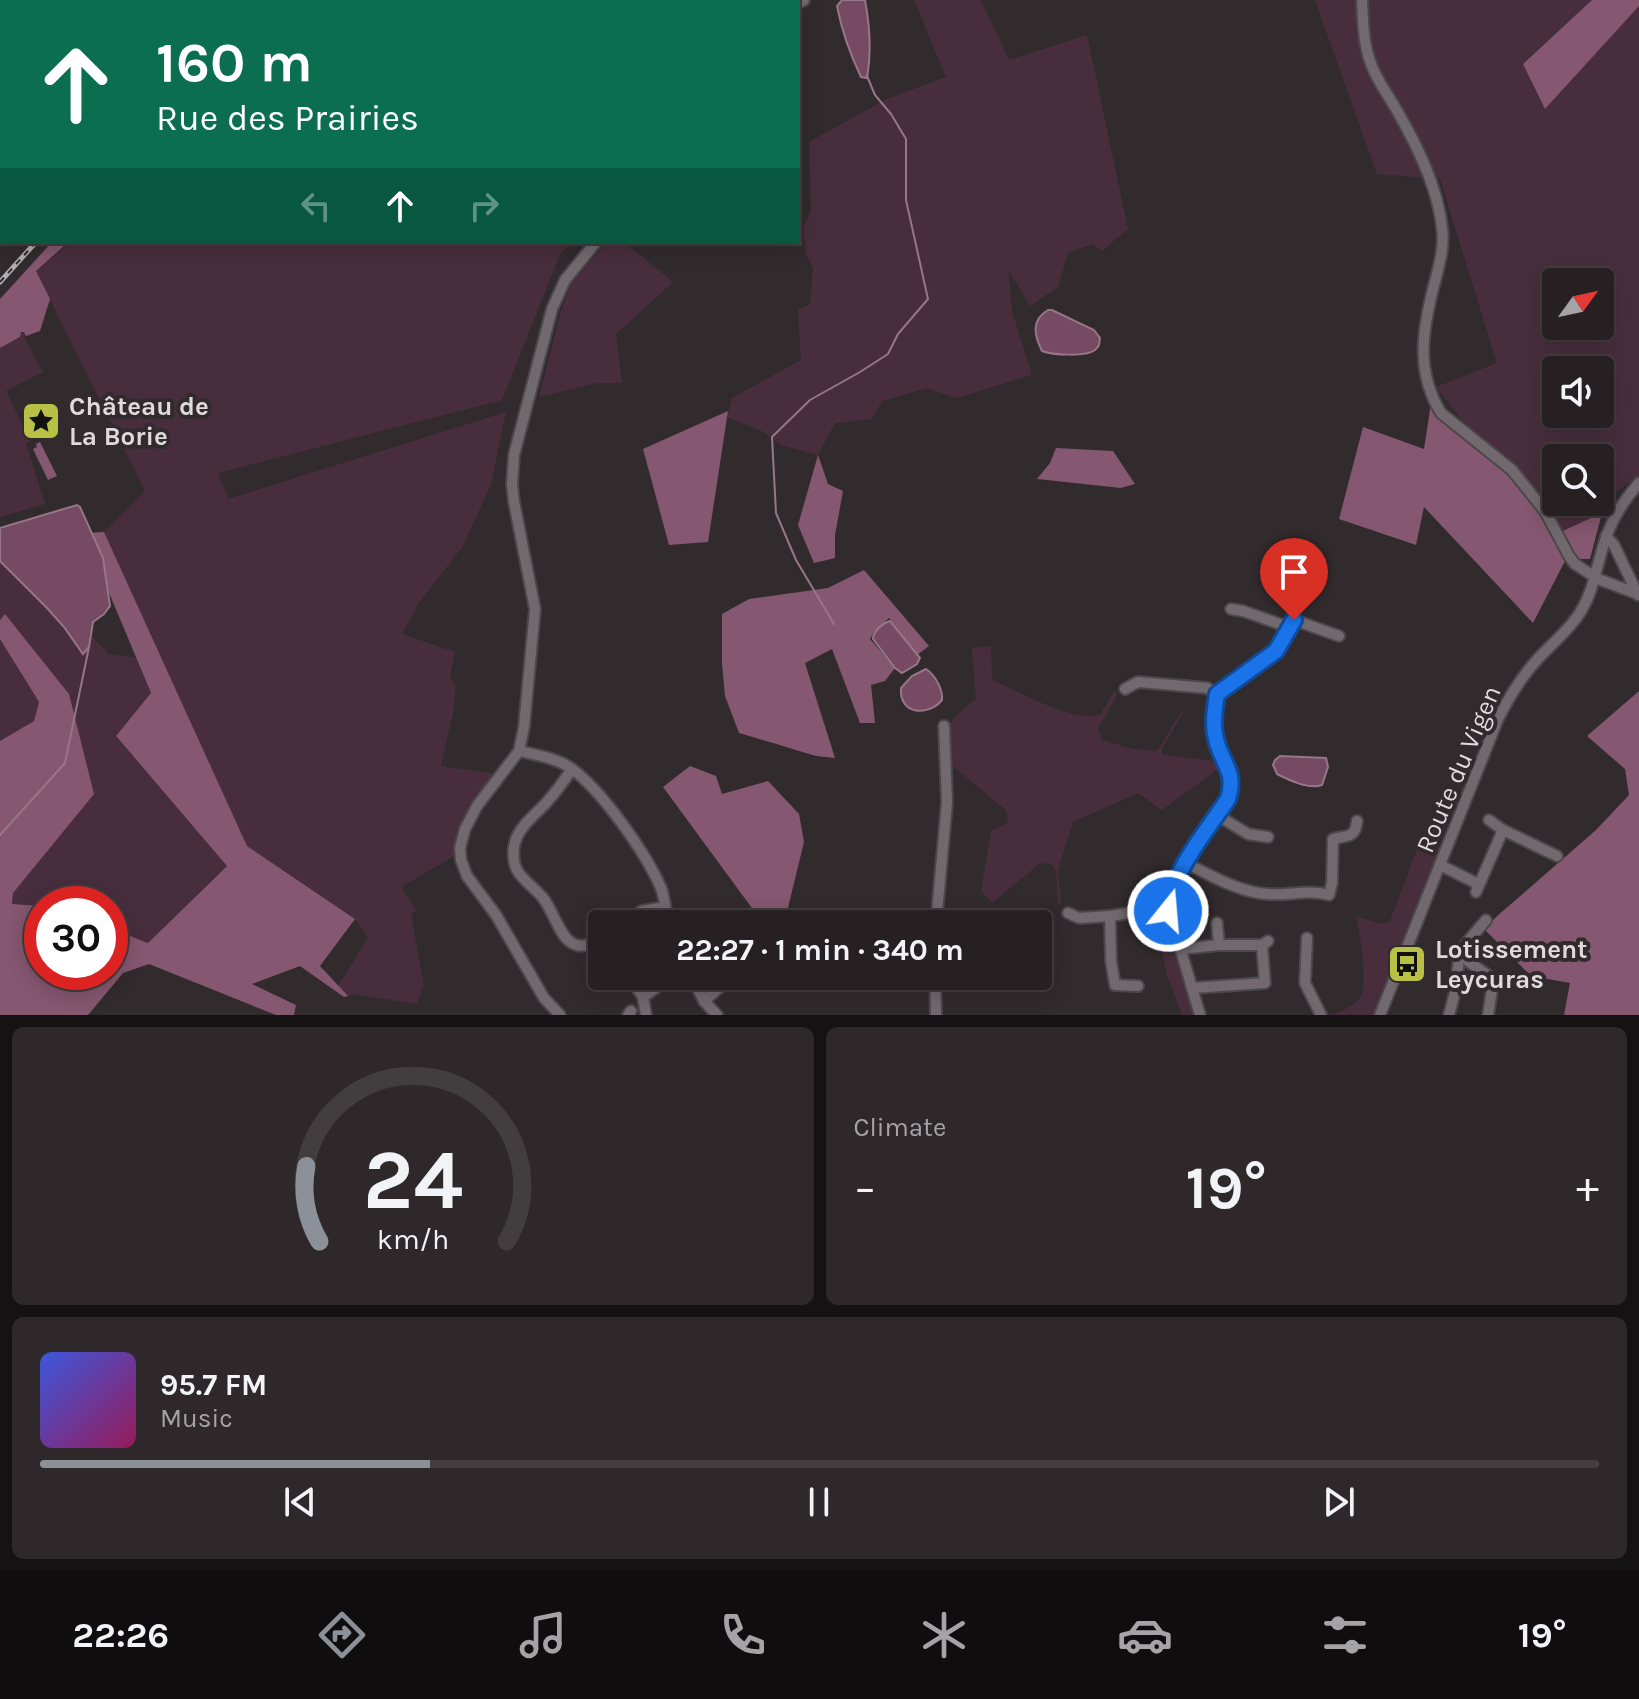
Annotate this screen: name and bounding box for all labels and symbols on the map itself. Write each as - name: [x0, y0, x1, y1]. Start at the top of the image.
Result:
- north arrow: [1542, 268, 1614, 340]
- place label: Château de La Borie: [69, 391, 209, 452]
- place icon: Château de La Borie: [20, 400, 62, 442]
- pin: [1260, 538, 1328, 620]
- street label: Route du Vigen: [1409, 681, 1508, 857]
- position arrow: [1126, 869, 1210, 953]
- speed limit sign: 30: [24, 886, 128, 990]
- place label: Lotissement Leycuras: [1435, 934, 1587, 995]
- bus stop icon: Lotissement Leycuras: [1386, 943, 1428, 985]

